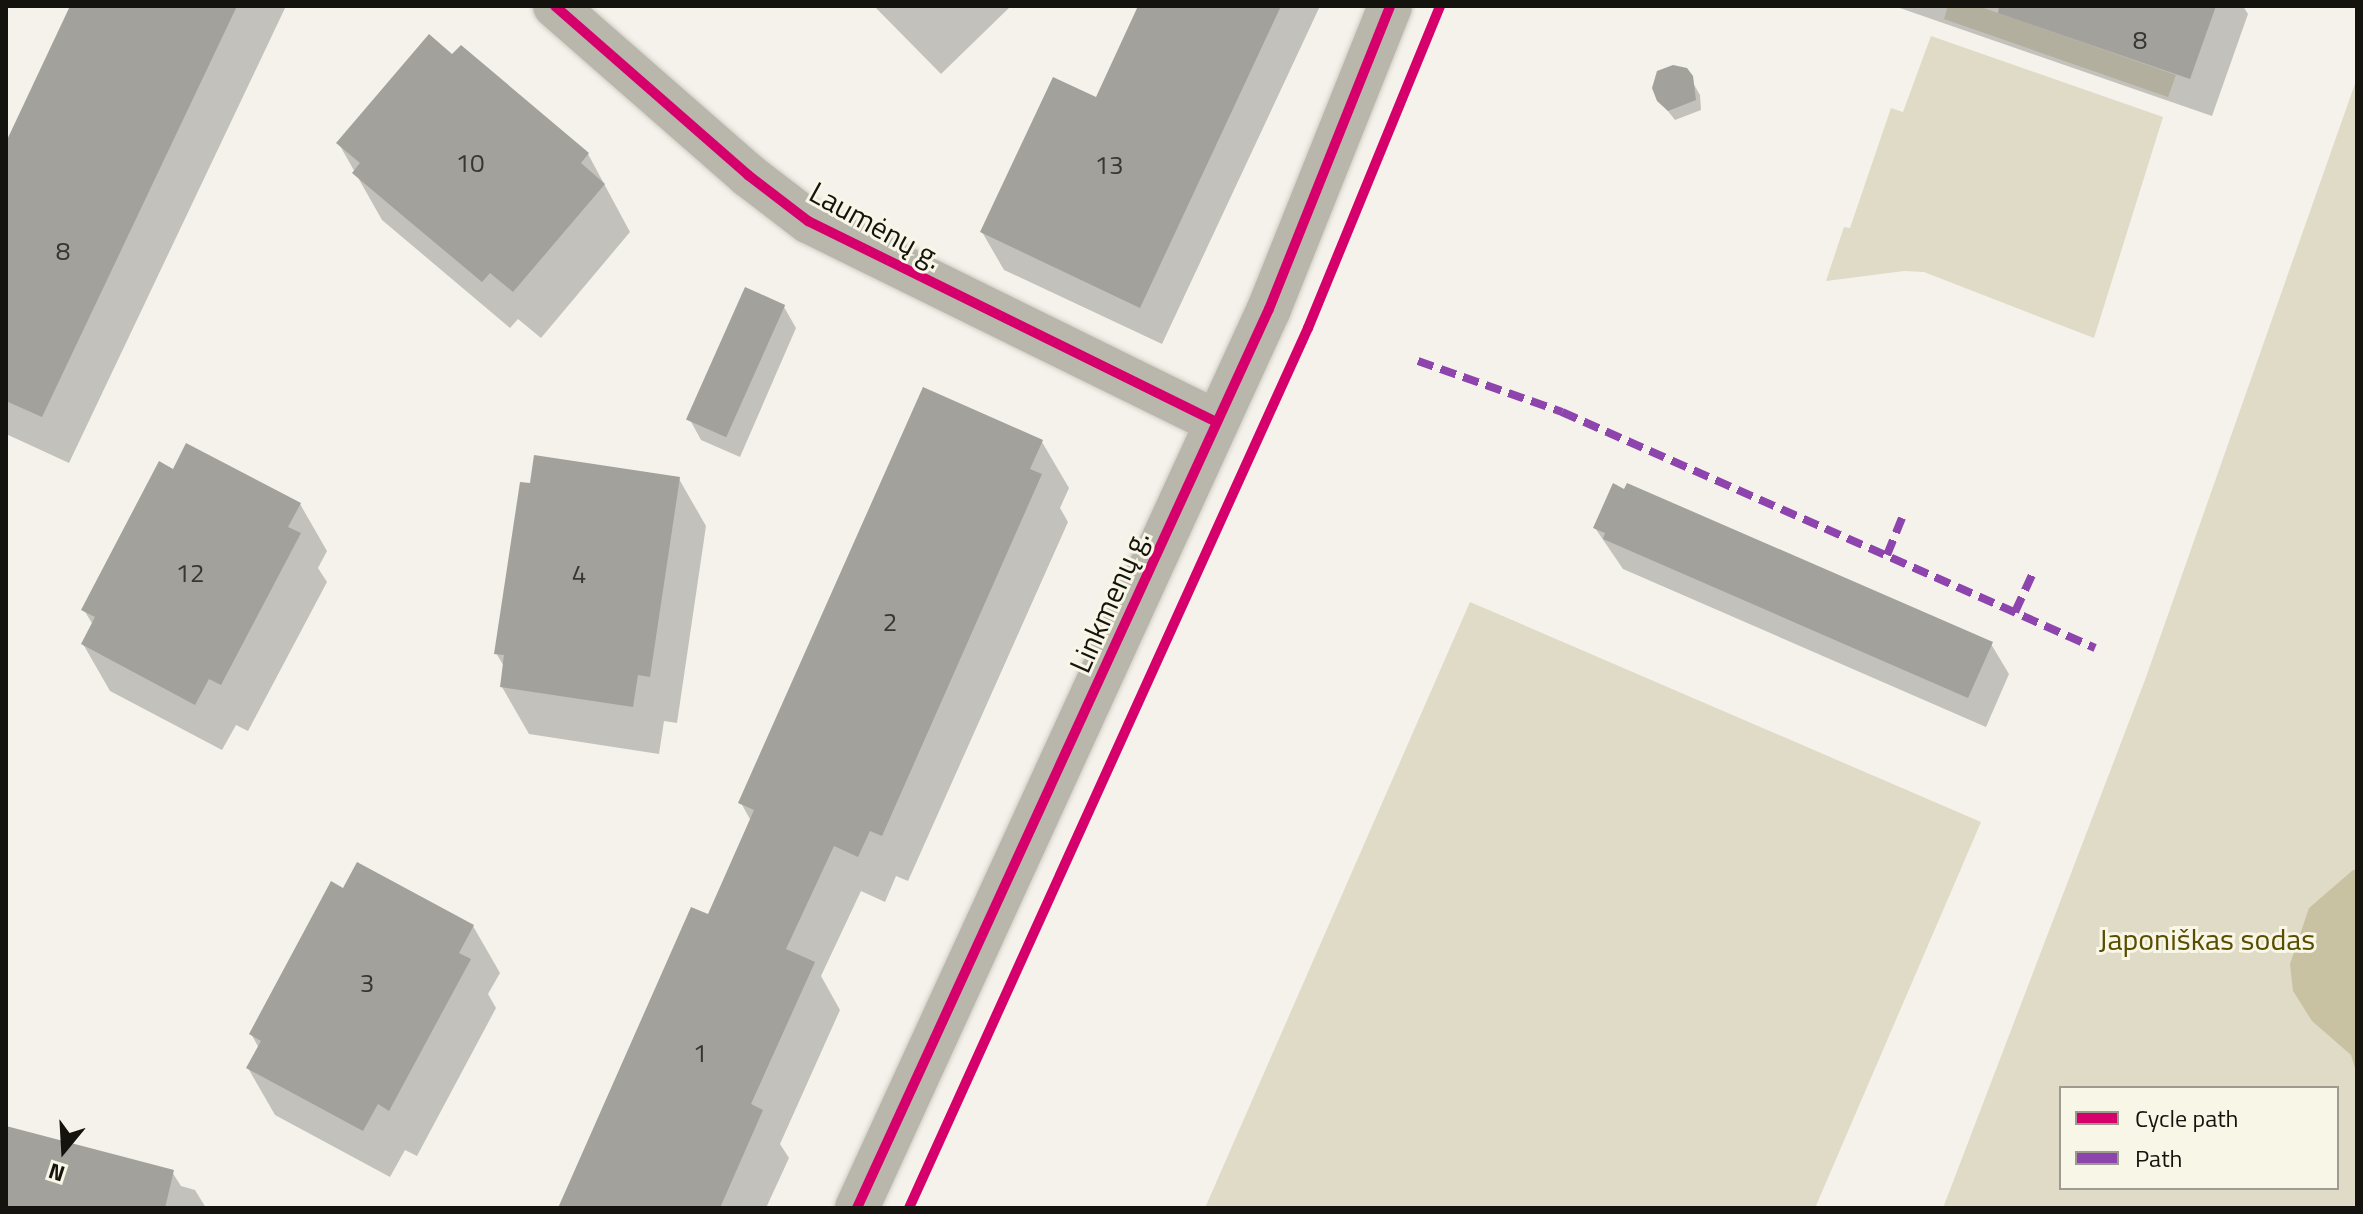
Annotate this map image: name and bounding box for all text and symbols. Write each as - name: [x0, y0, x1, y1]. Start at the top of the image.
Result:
- house number: 8: [2133, 24, 2147, 56]
- house number: 10: [455, 147, 485, 179]
- house number: 13: [1094, 149, 1124, 181]
- street label: Laumėnų g.: [803, 174, 949, 276]
- house number: 8: [56, 235, 70, 267]
- street label: Linkmenų g.: [1062, 524, 1156, 678]
- house number: 12: [175, 557, 205, 589]
- house number: 4: [572, 558, 586, 590]
- house number: 2: [883, 606, 897, 638]
- park label: Japoniškas sodas: [2099, 921, 2315, 957]
- house number: 3: [360, 967, 374, 999]
- house number: 1: [693, 1037, 707, 1069]
- legend: [2059, 1086, 2339, 1190]
- text: Cycle path: [2135, 1100, 2238, 1136]
- north arrow: [24, 1110, 104, 1190]
- text: Path: [2135, 1140, 2182, 1176]
- text: N: [44, 1154, 69, 1191]

